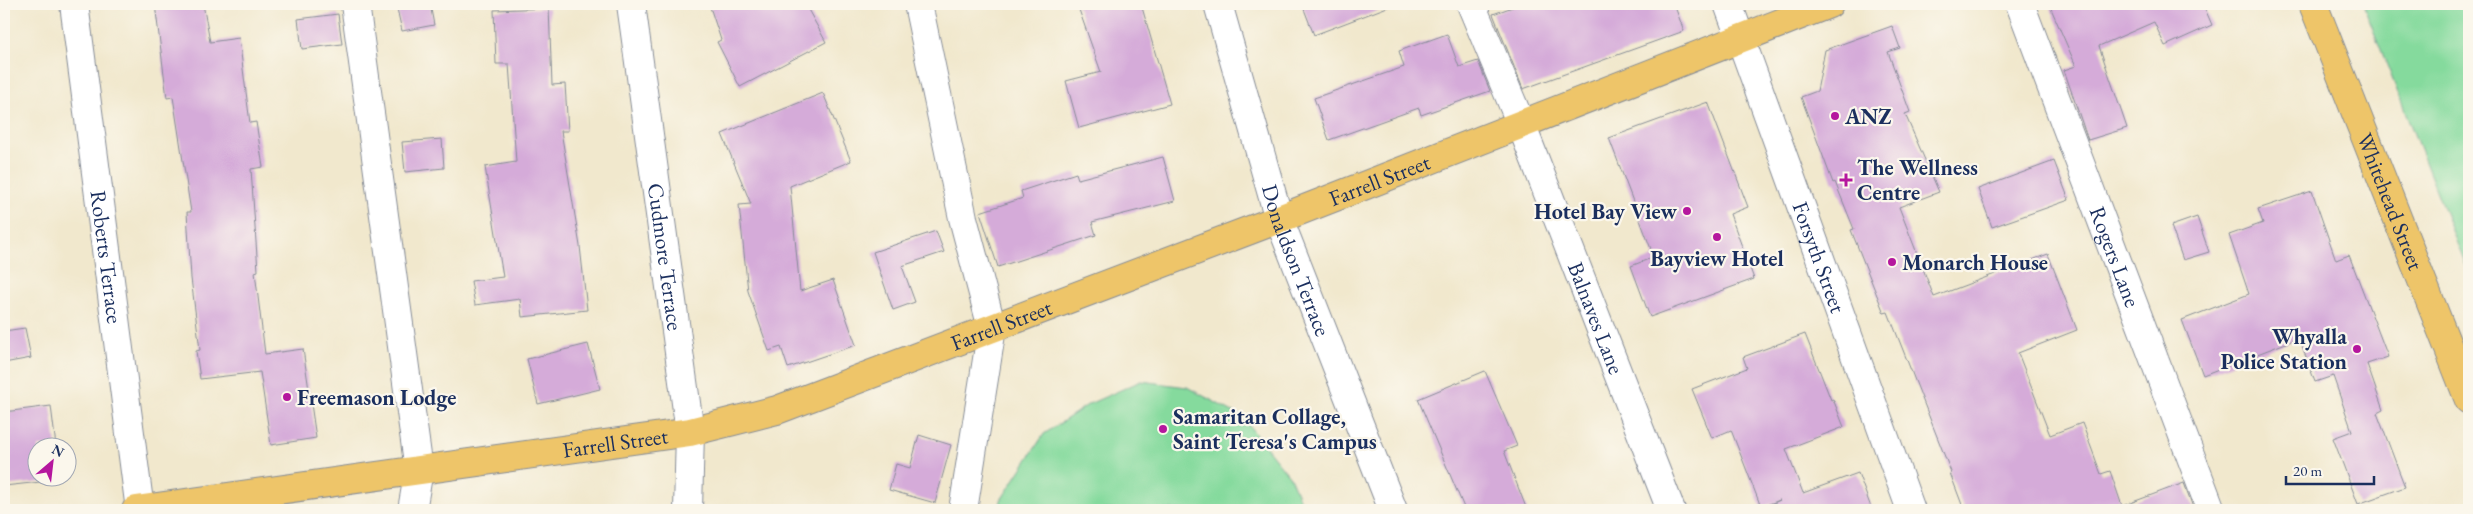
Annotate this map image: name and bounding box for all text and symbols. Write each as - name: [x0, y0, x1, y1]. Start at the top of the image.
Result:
- place label: ANZ: [1844, 102, 1891, 131]
- marker: ANZ: [1829, 110, 1841, 122]
- street label: Whitehead Street: [2351, 128, 2431, 274]
- street label: Farrell Street: [1325, 147, 1434, 213]
- place label: The Wellness Centre: [1857, 153, 1978, 207]
- marker: The Wellness Centre: [1839, 173, 1853, 187]
- street label: Cudmore Terrace: [641, 181, 690, 332]
- street label: Donaldson Terrace: [1255, 181, 1338, 341]
- street label: Roberts Terrace: [84, 189, 130, 326]
- place label: Hotel Bay View: [1534, 197, 1677, 226]
- street label: Forsyth Street: [1786, 197, 1853, 317]
- street label: Rogers Lane: [2083, 202, 2148, 311]
- marker: Hotel Bay View: [1681, 205, 1693, 217]
- marker: Bayview Hotel: [1711, 231, 1723, 243]
- place label: Bayview Hotel: [1650, 244, 1784, 273]
- place label: Monarch House: [1902, 248, 2048, 277]
- marker: Monarch House: [1886, 256, 1898, 268]
- street label: Balnaves Lane: [1561, 258, 1631, 379]
- street label: Farrell Street: [946, 292, 1056, 357]
- place label: Whyalla Police Station: [2220, 322, 2348, 376]
- marker: Whyalla Police Station: [2351, 343, 2363, 355]
- place label: Freemason Lodge: [297, 383, 456, 412]
- marker: Freemason Lodge: [281, 391, 293, 403]
- place label: Samaritan Collage, Saint Teresa's Campus: [1173, 402, 1377, 456]
- street label: Farrell Street: [561, 421, 670, 464]
- marker: Samaritan Collage, Saint Teresa's Campus: [1157, 423, 1169, 435]
- north arrow: [28, 436, 78, 486]
- text: N: [49, 440, 68, 461]
- scale bar: [2286, 454, 2373, 486]
- text: 20 m: [2293, 461, 2322, 480]

